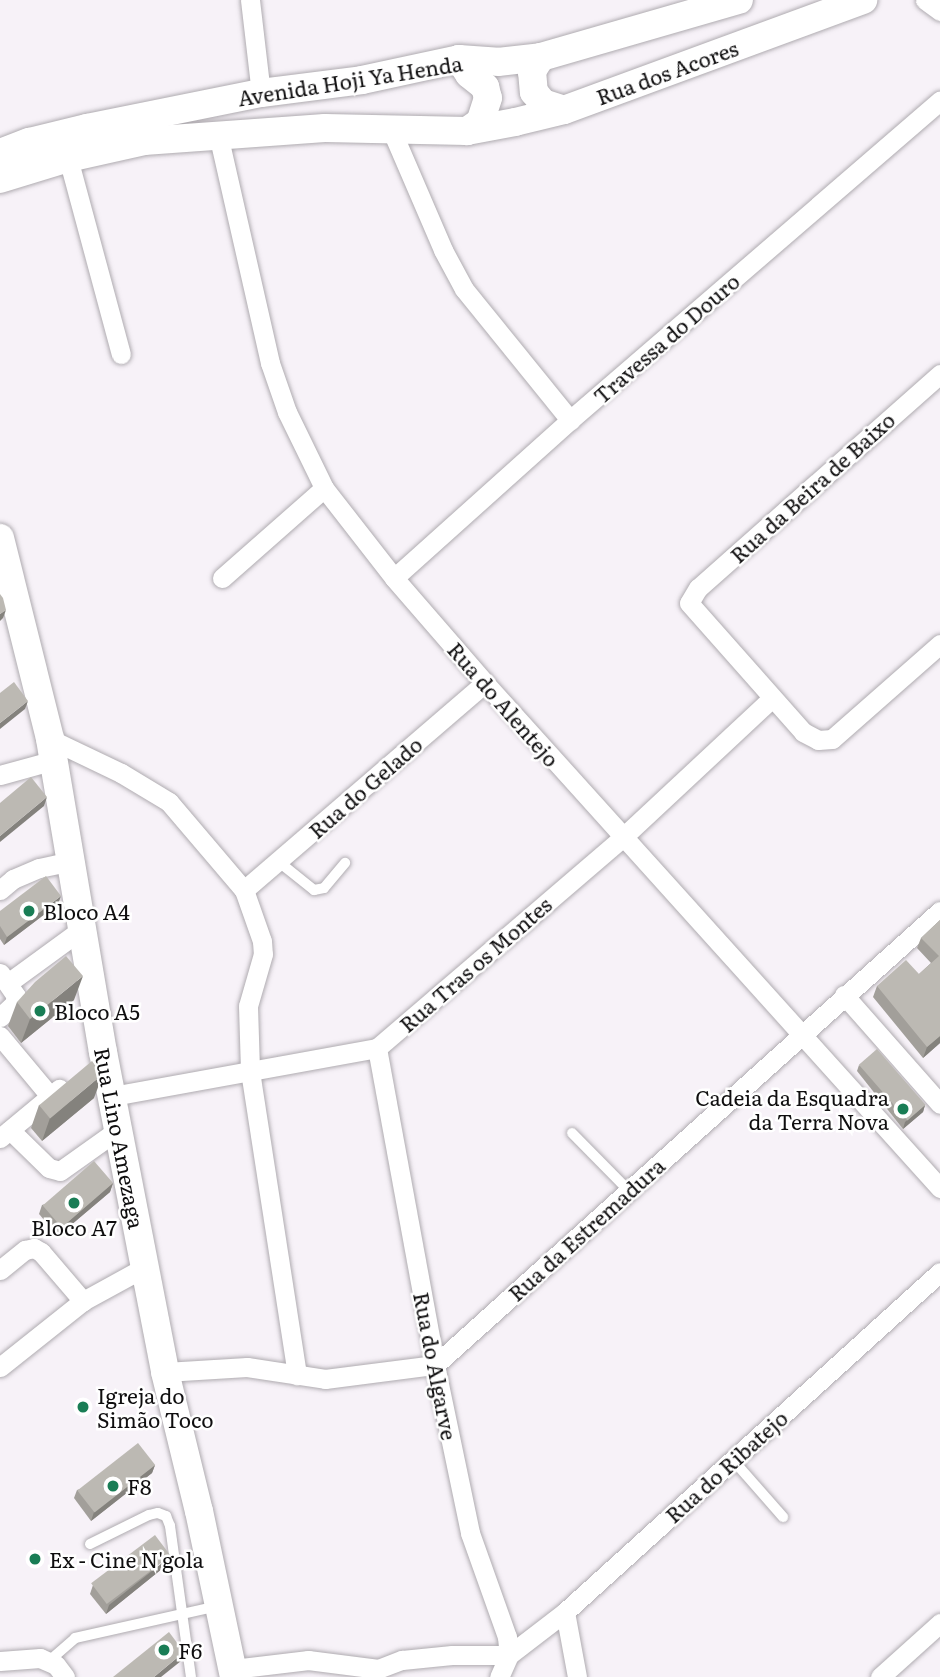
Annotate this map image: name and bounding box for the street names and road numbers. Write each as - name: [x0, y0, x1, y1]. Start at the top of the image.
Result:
- street label: Rua dos Acores: [593, 35, 741, 109]
- street label: Avenida Hoji Ya Henda: [236, 50, 464, 110]
- street label: Travessa do Douro: [588, 268, 744, 408]
- street label: Rua da Beira de Baixo: [725, 407, 899, 567]
- street label: Rua do Alentejo: [443, 637, 565, 771]
- street label: Rua do Gelado: [303, 731, 427, 843]
- street label: Rua Tras os Montes: [394, 891, 556, 1037]
- street label: Rua Lino Amezaga: [90, 1045, 150, 1231]
- street label: Rua da Estremadura: [503, 1152, 669, 1306]
- street label: Rua do Algarve: [409, 1290, 463, 1442]
- street label: Rua do Ribatejo: [660, 1405, 792, 1527]

